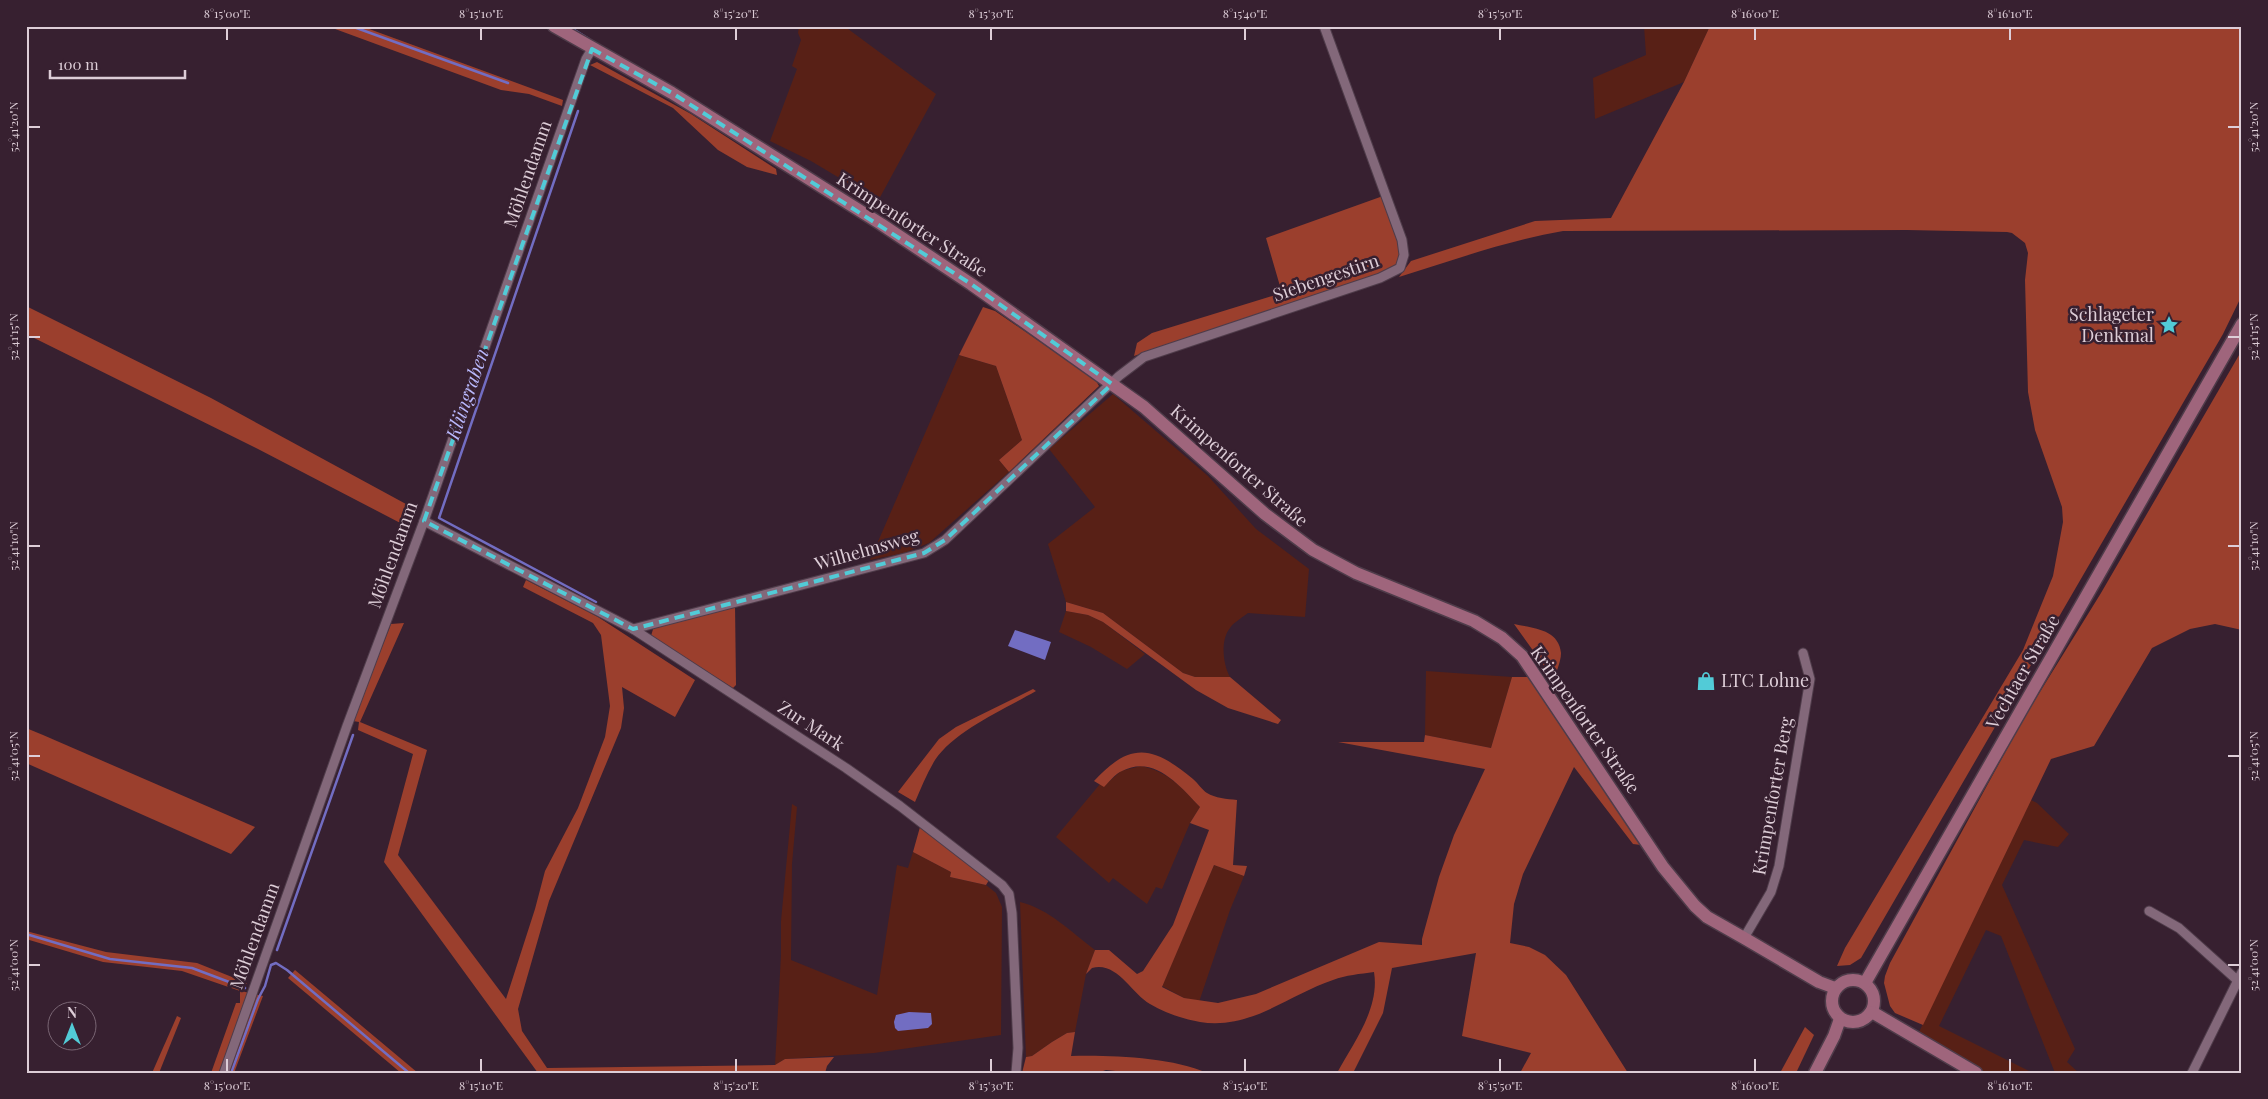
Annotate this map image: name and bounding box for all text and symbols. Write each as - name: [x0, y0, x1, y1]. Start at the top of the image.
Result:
- text: 8°15'00"E: [204, 5, 250, 21]
- text: 8°15'10"E: [459, 5, 503, 21]
- text: 8°15'20"E: [713, 5, 759, 21]
- text: 8°15'30"E: [968, 5, 1014, 21]
- text: 8°15'40"E: [1223, 5, 1267, 21]
- text: 8°15'50"E: [1478, 5, 1522, 21]
- text: 8°16'00"E: [1731, 5, 1779, 21]
- text: 8°16'10"E: [1987, 5, 2033, 21]
- scale bar: [50, 48, 185, 80]
- text: 100 m: [58, 54, 99, 74]
- text: 52°41'20"N: [5, 101, 21, 152]
- text: 52°41'20"N: [2245, 101, 2261, 152]
- street label: Möhlendamm: [498, 117, 557, 230]
- street label: Krimpenforter Straße: [833, 166, 993, 282]
- street label: Siebengestirn: [1269, 248, 1382, 306]
- place label: Schlageter Denkmal: [2069, 302, 2154, 347]
- text: 52°41'15"N: [5, 313, 21, 361]
- text: 52°41'15"N: [2245, 313, 2261, 361]
- place icon: Schlageter Denkmal: [2158, 314, 2180, 336]
- water label: Klüngraben: [438, 345, 494, 444]
- street label: Krimpenforter Straße: [1166, 399, 1314, 532]
- street label: Möhlendamm: [362, 498, 422, 611]
- text: 52°41'10"N: [5, 521, 21, 571]
- text: 52°41'10"N: [2245, 521, 2261, 571]
- street label: Wilhelmsweg: [811, 523, 922, 576]
- street label: Vechtaer Straße: [1979, 610, 2065, 734]
- street label: Krimpenforter Straße: [1526, 641, 1646, 798]
- place label: LTC Lohne: [1721, 668, 1809, 692]
- shop icon: LTC Lohne: [1695, 670, 1717, 692]
- street label: Zur Mark: [773, 695, 850, 756]
- street label: Krimpenforter Berg: [1746, 714, 1798, 877]
- text: 52°41'05"N: [5, 731, 21, 781]
- text: 52°41'05"N: [2245, 731, 2261, 781]
- street label: Möhlendamm: [224, 879, 284, 992]
- text: 52°41'00"N: [5, 938, 21, 991]
- text: 52°41'00"N: [2245, 938, 2261, 991]
- north arrow: [48, 1002, 98, 1052]
- text: N: [67, 1003, 77, 1022]
- text: 8°15'00"E: [204, 1077, 250, 1093]
- text: 8°15'10"E: [459, 1077, 503, 1093]
- text: 8°15'20"E: [713, 1077, 759, 1093]
- text: 8°15'30"E: [968, 1077, 1014, 1093]
- text: 8°15'40"E: [1223, 1077, 1267, 1093]
- text: 8°15'50"E: [1478, 1077, 1522, 1093]
- text: 8°16'00"E: [1731, 1077, 1779, 1093]
- text: 8°16'10"E: [1987, 1077, 2033, 1093]

